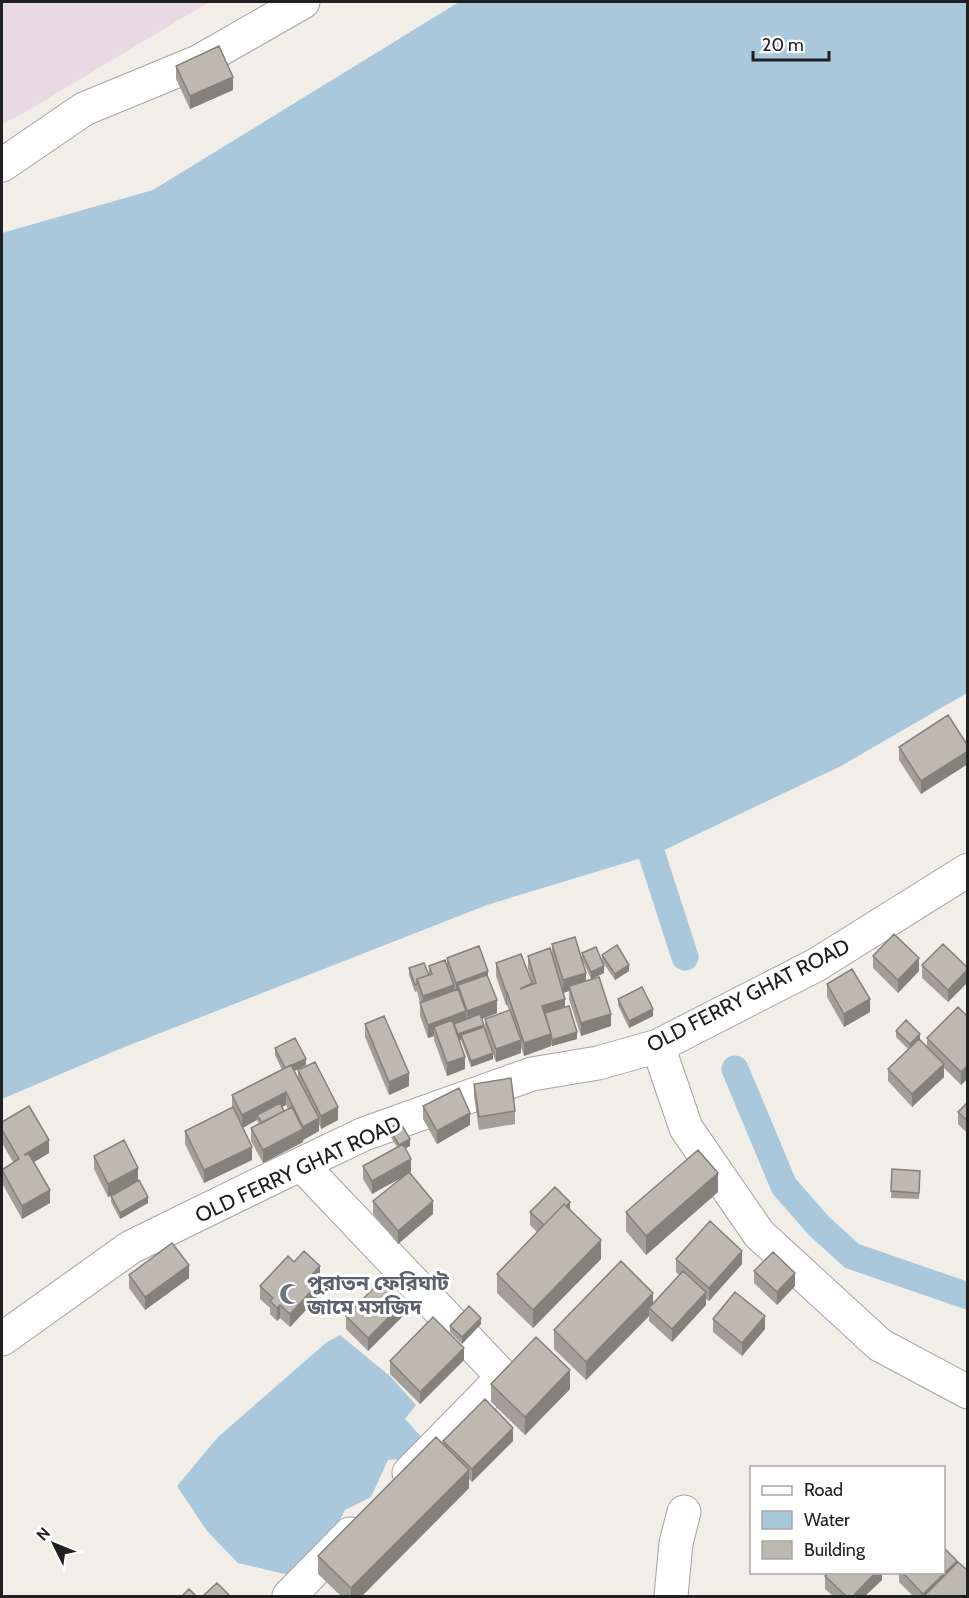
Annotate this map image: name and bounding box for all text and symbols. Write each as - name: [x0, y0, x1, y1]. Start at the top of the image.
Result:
- scale bar: [753, 24, 830, 62]
- text: 20 m: [762, 34, 804, 56]
- street label: OLD FERRY GHAT ROAD: [642, 933, 854, 1057]
- street label: OLD FERRY GHAT ROAD: [191, 1110, 405, 1228]
- place label: পুরাতন ফেরিঘাট জামে মসজিদ: [306, 1270, 449, 1319]
- mosque icon: পুরাতন ফেরিঘাট জামে মসজিদ: [278, 1282, 302, 1306]
- legend: [750, 1466, 945, 1574]
- text: Road: [804, 1479, 843, 1501]
- text: Water: [804, 1509, 850, 1531]
- north arrow: [24, 1514, 84, 1574]
- text: N: [33, 1523, 54, 1545]
- text: Building: [804, 1539, 866, 1561]

